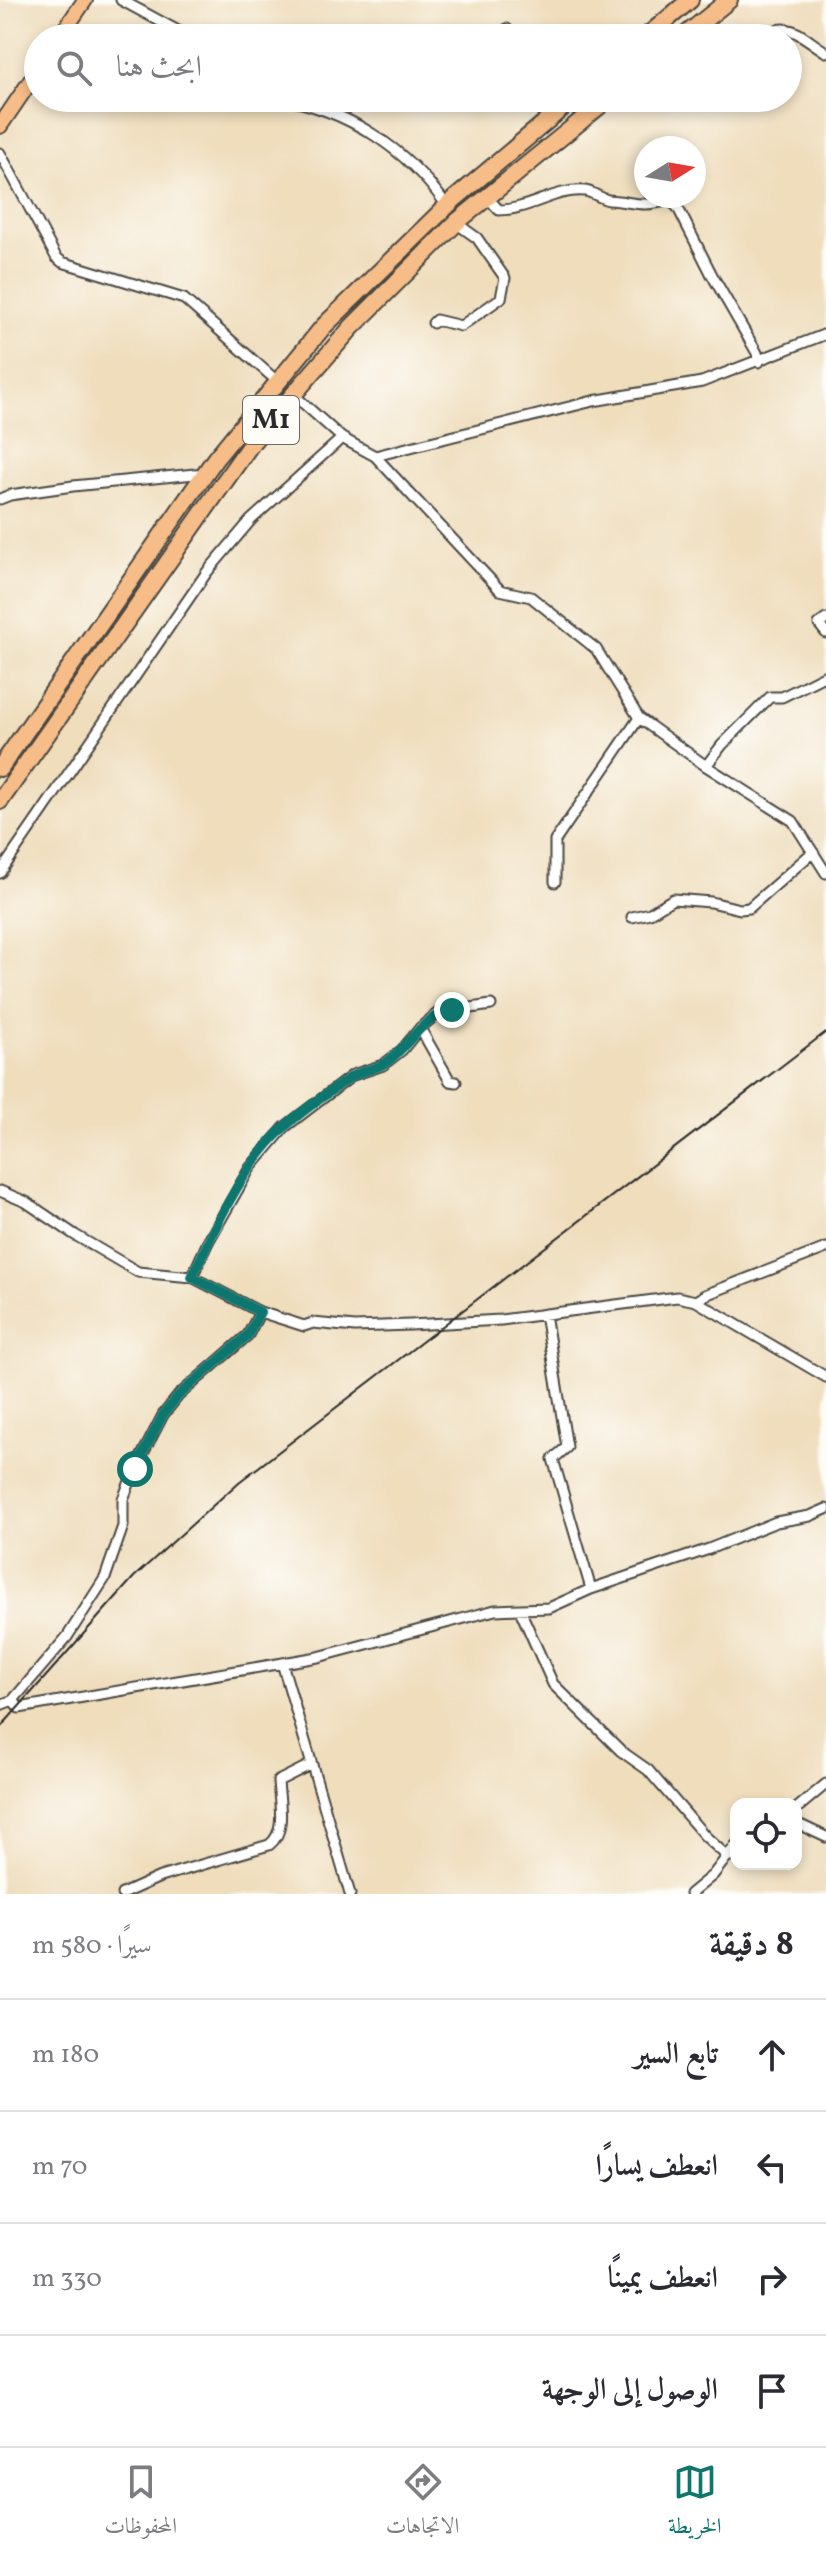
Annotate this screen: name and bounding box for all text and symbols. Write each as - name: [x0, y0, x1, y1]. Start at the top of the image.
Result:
- search box: [24, 24, 802, 112]
- icon: search: [52, 46, 96, 90]
- text: ابحث هنا: [116, 47, 202, 89]
- north arrow: [634, 136, 706, 208]
- road number: M1: [243, 396, 299, 444]
- route end: [434, 992, 470, 1028]
- route start: [117, 1451, 153, 1487]
- map controls: [730, 1798, 802, 1870]
- button: locate: [730, 1798, 802, 1870]
- text: 8 دقيقة: [709, 1922, 794, 1969]
- text: سيرًا · 580 m: [32, 1928, 152, 1964]
- icon: ahead: [750, 2033, 794, 2077]
- text: تابع السير: [634, 2034, 718, 2076]
- text: 180 m: [32, 2037, 99, 2073]
- icon: left: [750, 2145, 794, 2189]
- text: انعطف يسارًا: [595, 2146, 718, 2188]
- text: 70 m: [32, 2149, 87, 2185]
- icon: right: [750, 2257, 794, 2301]
- text: انعطف يمينًا: [607, 2258, 718, 2300]
- text: 330 m: [32, 2261, 102, 2297]
- icon: arrive: [750, 2369, 794, 2413]
- text: الوصول إلى الوجهة: [542, 2370, 718, 2412]
- tab: المحفوظات: [104, 2460, 177, 2547]
- tab: الاتجاهات: [386, 2460, 459, 2547]
- tab: الخريطة: [668, 2460, 722, 2547]

